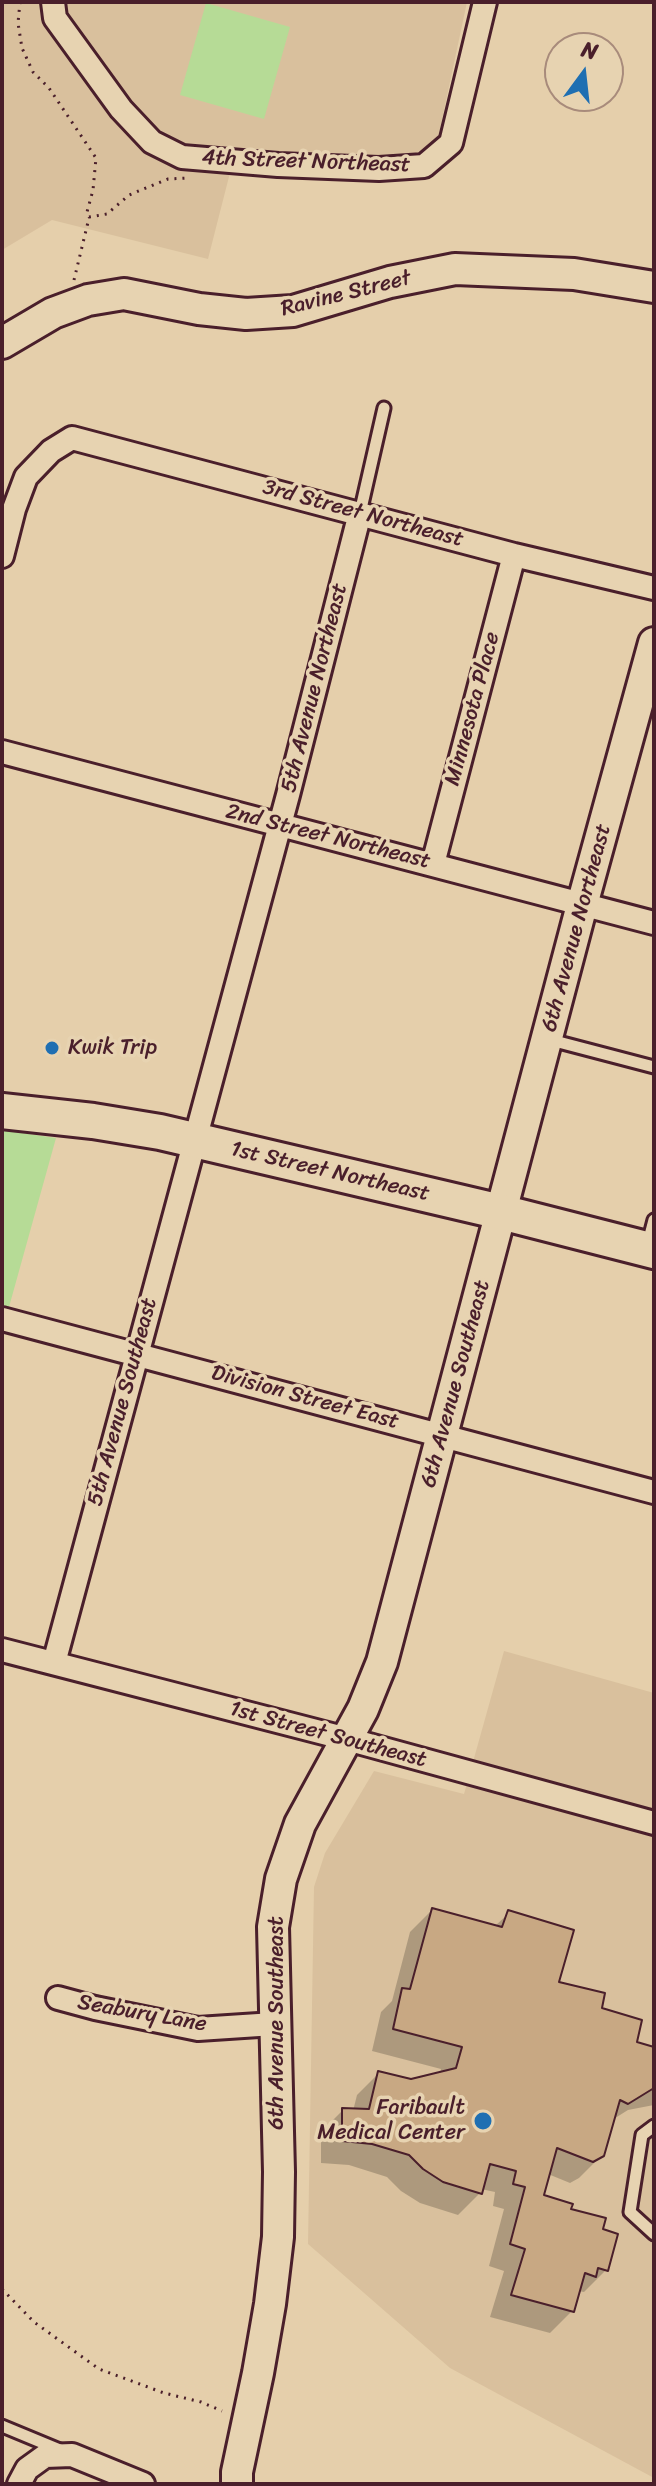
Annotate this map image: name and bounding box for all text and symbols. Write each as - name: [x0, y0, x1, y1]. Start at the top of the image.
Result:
- text: N: [577, 29, 602, 71]
- north arrow: [544, 32, 624, 112]
- street label: 4th Street Northeast: [201, 145, 411, 179]
- street label: Ravine Street: [278, 265, 414, 323]
- street label: 3rd Street Northeast: [260, 474, 466, 554]
- street label: 5th Avenue Northeast: [276, 581, 354, 795]
- street label: Minnesota Place: [440, 629, 506, 789]
- street label: 2nd Street Northeast: [223, 799, 433, 875]
- street label: 6th Avenue Northeast: [537, 821, 617, 1035]
- place label: Kwik Trip: [68, 1035, 157, 1061]
- marker: Kwik Trip: [43, 1039, 61, 1057]
- street label: 1st Street Northeast: [228, 1136, 432, 1208]
- street label: 6th Avenue Southeast: [416, 1277, 496, 1491]
- street label: 5th Avenue Southeast: [82, 1295, 164, 1509]
- street label: Division Street East: [208, 1360, 402, 1436]
- street label: 1st Street Southeast: [227, 1696, 429, 1774]
- street label: 6th Avenue Southeast: [264, 1916, 290, 2130]
- street label: Seabury Lane: [75, 1990, 209, 2038]
- place label: Faribault Medical Center: [317, 2095, 465, 2146]
- marker: Faribault Medical Center: [472, 2110, 494, 2132]

